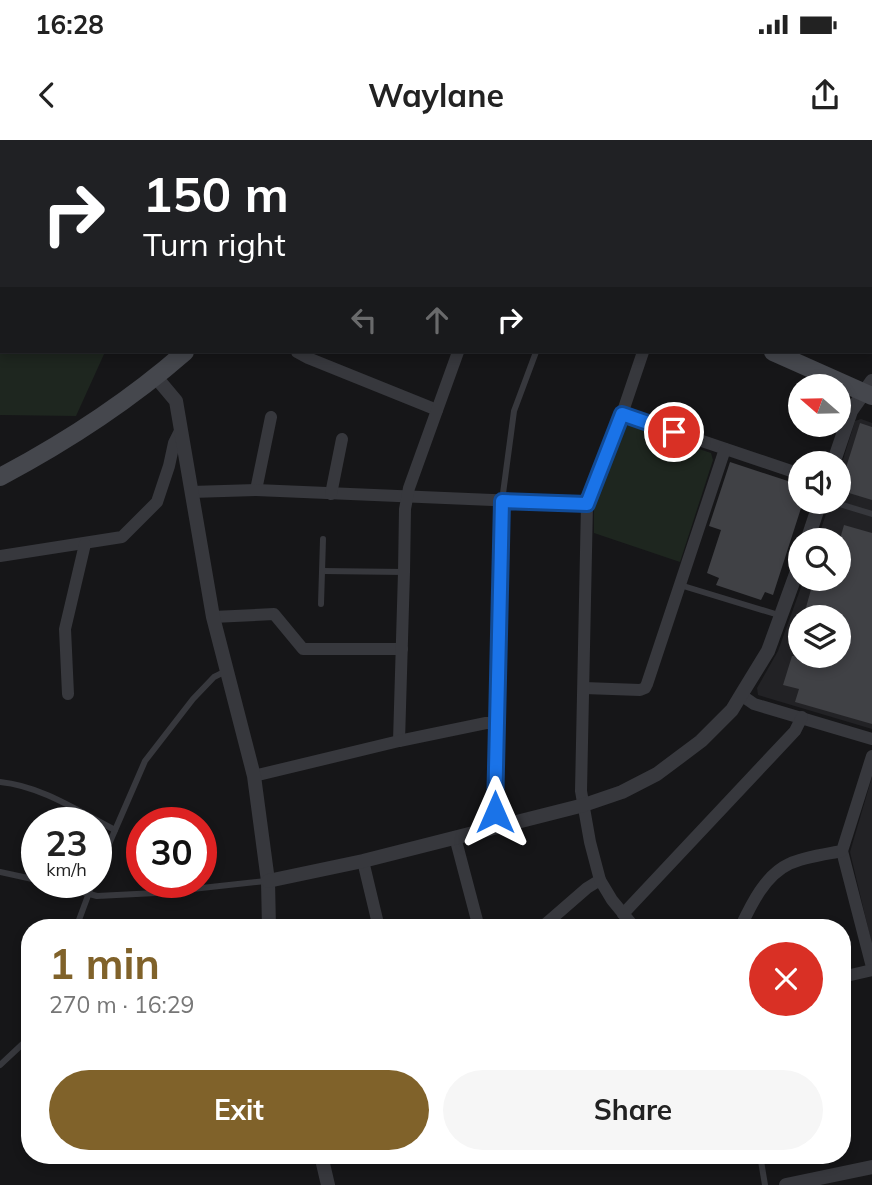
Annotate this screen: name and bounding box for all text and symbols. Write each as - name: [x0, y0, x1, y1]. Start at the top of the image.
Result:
- text: 16:28: [35, 8, 104, 41]
- text: Waylane: [368, 75, 504, 115]
- icon: back: [28, 76, 66, 114]
- icon: share: [806, 76, 844, 114]
- text: 150 m: [143, 163, 289, 224]
- icon: right: [28, 168, 119, 259]
- text: Turn right: [143, 224, 286, 264]
- icon: left: [345, 301, 383, 339]
- icon: ahead: [418, 301, 456, 339]
- icon: right: [491, 301, 529, 339]
- north arrow: [788, 374, 850, 438]
- map controls: [788, 374, 851, 668]
- pin: [644, 402, 704, 462]
- icon: arrive: [655, 413, 693, 451]
- button: sound: [788, 451, 851, 514]
- button: search: [788, 528, 851, 591]
- button: layers: [788, 605, 851, 668]
- position arrow: [458, 775, 532, 849]
- speed limit sign: 30: [126, 807, 217, 898]
- text: 23: [45, 821, 88, 865]
- text: km/h: [46, 858, 87, 881]
- text: 1 min: [49, 937, 160, 990]
- button: close: [749, 942, 823, 1016]
- text: 270 m · 16:29: [49, 990, 194, 1019]
- button: Exit: [49, 1070, 429, 1150]
- button: Share: [443, 1070, 823, 1150]

